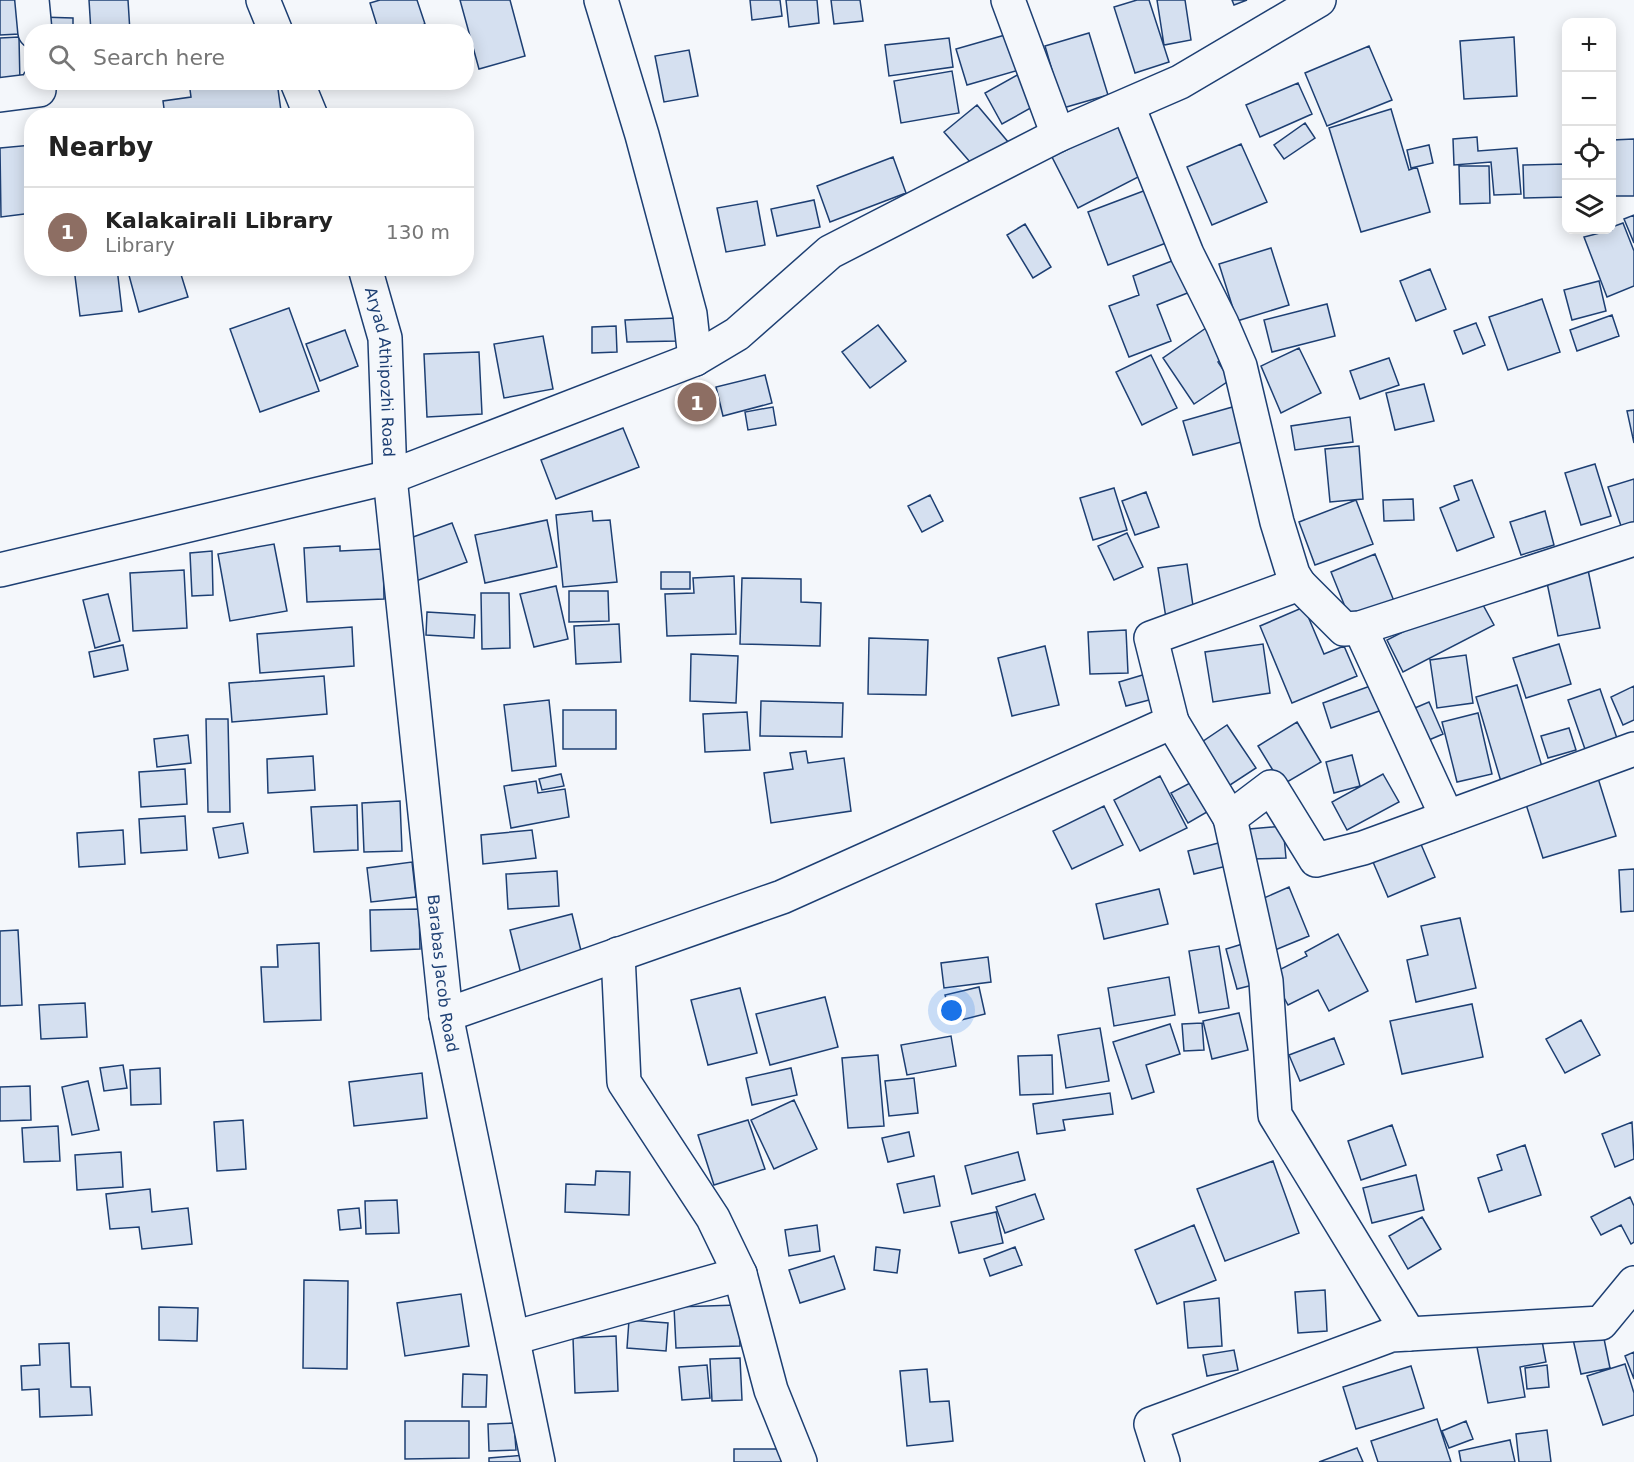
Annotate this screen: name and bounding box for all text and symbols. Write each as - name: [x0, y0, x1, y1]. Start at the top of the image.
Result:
- map controls: [1562, 18, 1616, 234]
- button: +: [1562, 18, 1616, 72]
- search box: [24, 24, 474, 90]
- icon: search: [45, 41, 78, 74]
- text: Search here: [93, 45, 225, 70]
- button: −: [1562, 72, 1616, 126]
- button: locate: [1562, 126, 1616, 180]
- text: Nearby: [48, 132, 153, 162]
- button: layers: [1562, 180, 1616, 234]
- text: Kalakairali Library: [105, 208, 333, 233]
- text: 1: [61, 220, 74, 244]
- text: 130 m: [386, 220, 450, 244]
- text: Library: [105, 233, 175, 257]
- street label: Aryad Athipozhi Road: [361, 285, 398, 457]
- pin: 1: [678, 380, 716, 424]
- street label: Barabas Jacob Road: [423, 893, 462, 1054]
- your location: [937, 996, 966, 1025]

